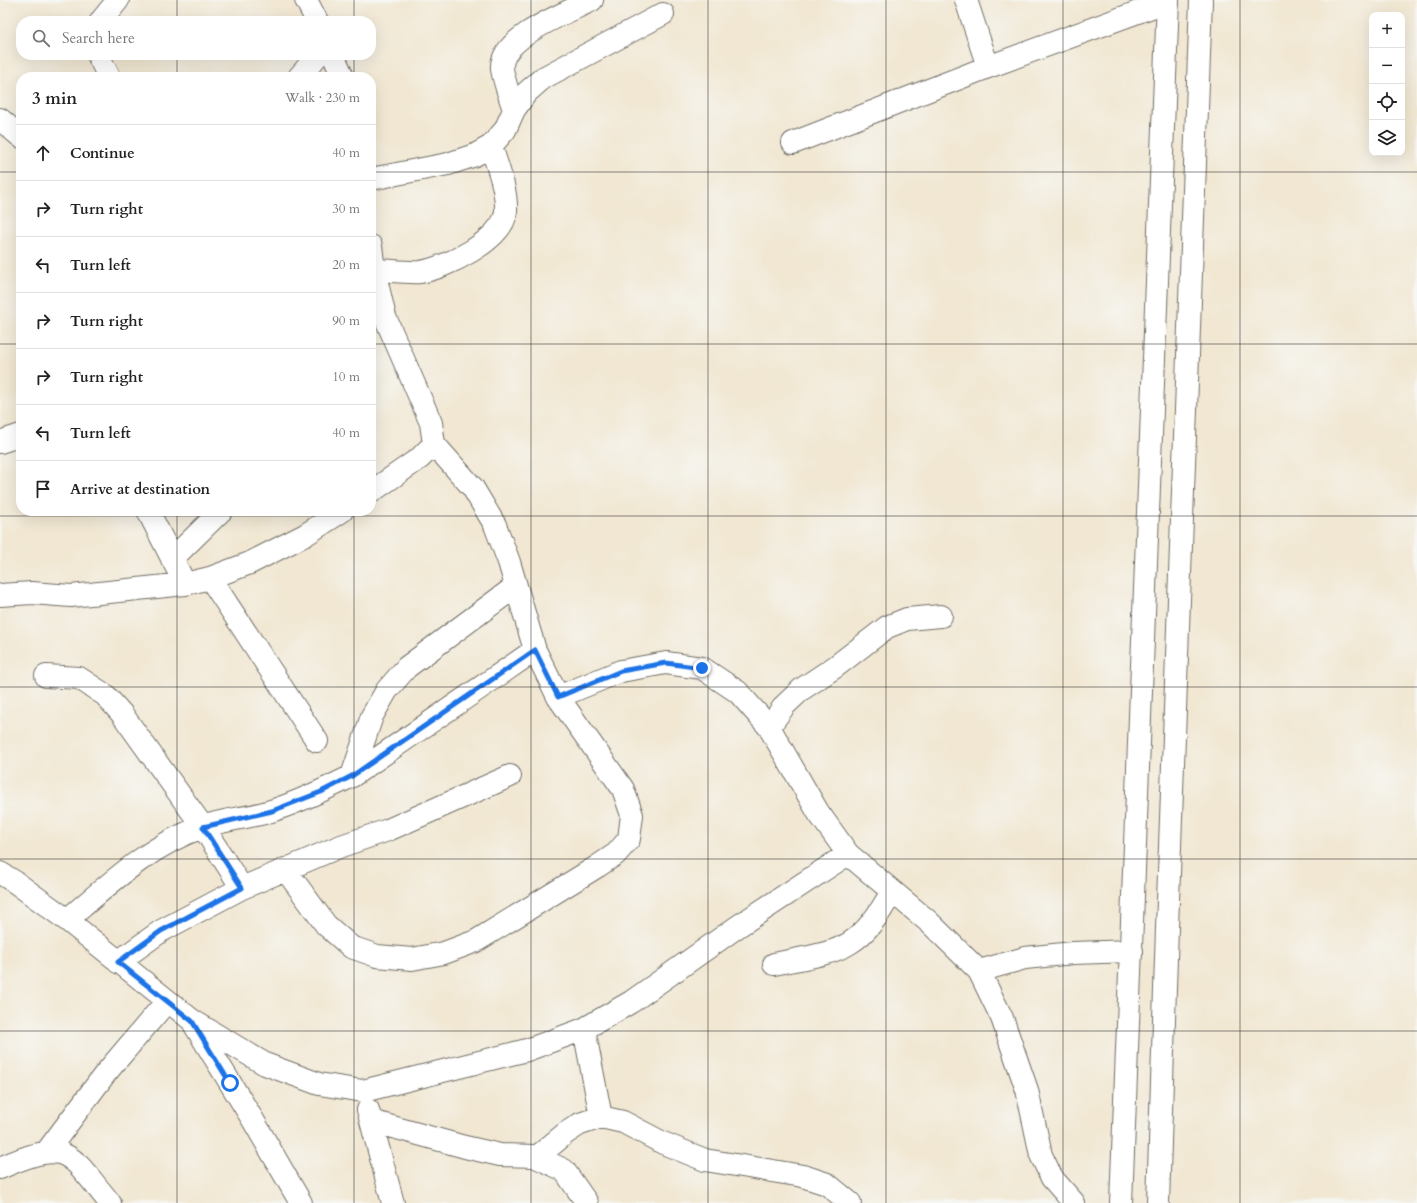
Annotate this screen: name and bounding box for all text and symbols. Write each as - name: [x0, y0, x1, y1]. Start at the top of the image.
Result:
- map controls: [1369, 12, 1405, 156]
- button: +: [1369, 12, 1405, 48]
- search box: [16, 16, 376, 60]
- icon: search: [30, 27, 52, 49]
- text: Search here: [62, 28, 135, 48]
- button: −: [1369, 48, 1405, 84]
- button: locate: [1369, 84, 1405, 120]
- text: 3 min: [32, 87, 77, 110]
- text: Walk · 230 m: [285, 89, 360, 107]
- button: layers: [1369, 120, 1405, 156]
- icon: ahead: [32, 142, 54, 164]
- text: Continue: [70, 143, 135, 163]
- text: 40 m: [332, 144, 360, 162]
- icon: right: [32, 198, 54, 220]
- text: Turn right: [70, 199, 143, 219]
- text: 30 m: [332, 200, 360, 218]
- icon: left: [32, 254, 54, 276]
- text: Turn left: [70, 255, 131, 275]
- text: 20 m: [332, 256, 360, 274]
- icon: right: [32, 310, 54, 332]
- text: Turn right: [70, 311, 143, 331]
- text: 90 m: [332, 312, 360, 330]
- icon: right: [32, 366, 54, 388]
- text: Turn right: [70, 367, 143, 387]
- text: 10 m: [332, 368, 360, 386]
- icon: left: [32, 422, 54, 444]
- text: Turn left: [70, 423, 131, 443]
- text: 40 m: [332, 424, 360, 442]
- icon: arrive: [32, 478, 54, 500]
- text: Arrive at destination: [70, 479, 210, 499]
- route end: [693, 659, 711, 677]
- route start: [221, 1074, 239, 1092]

